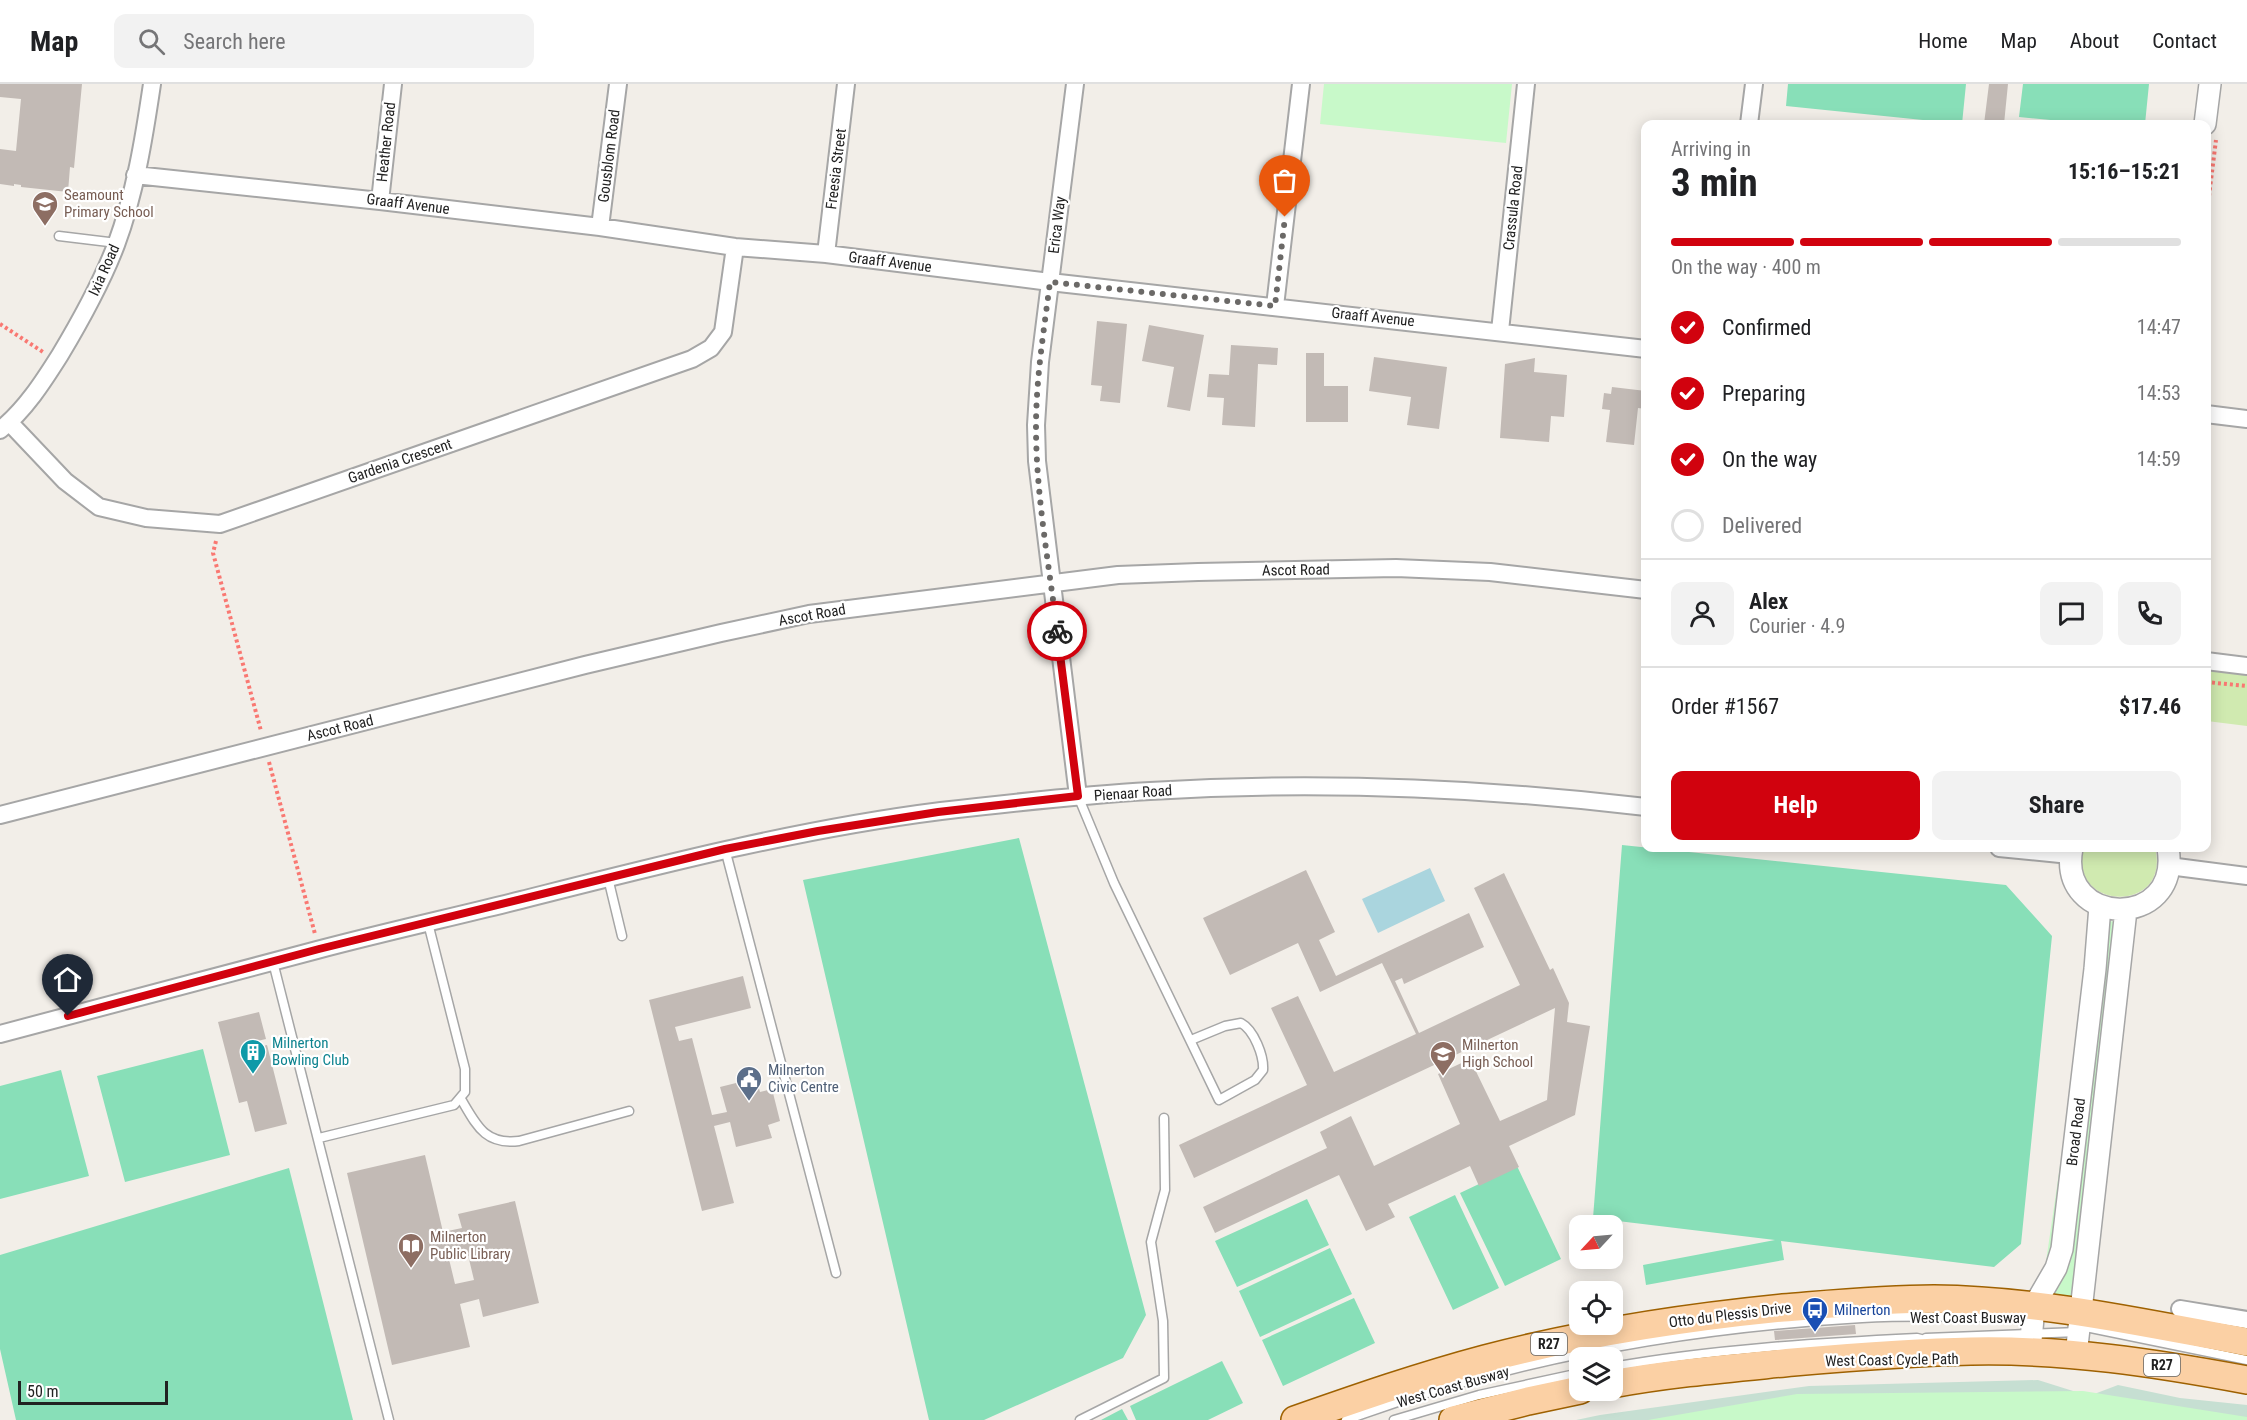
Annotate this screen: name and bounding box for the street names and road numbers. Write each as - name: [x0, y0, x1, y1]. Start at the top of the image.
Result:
- street label: Heather Road: [373, 101, 399, 183]
- street label: Gousblom Road: [594, 108, 624, 204]
- street label: Freesia Street: [822, 127, 850, 211]
- street label: Crassula Road: [1500, 165, 1526, 251]
- street label: Graaff Avenue: [365, 190, 451, 218]
- street label: Erica Way: [1045, 195, 1069, 255]
- street label: Ixia Road: [85, 241, 123, 299]
- street label: Graaff Avenue: [847, 248, 933, 276]
- street label: Graaff Avenue: [1330, 304, 1416, 330]
- street label: Gardenia Crescent: [346, 435, 454, 487]
- street label: Ascot Road: [1262, 560, 1330, 580]
- street label: Ascot Road: [777, 600, 847, 630]
- street label: Ascot Road: [305, 711, 375, 745]
- street label: Pienaar Road: [1093, 781, 1173, 805]
- street label: Broad Road: [2063, 1097, 2089, 1167]
- street label: Otto du Plessis Drive: [1668, 1299, 1792, 1331]
- street label: West Coast Busway: [1910, 1309, 2026, 1327]
- road number: R27: [1531, 1333, 1567, 1355]
- street label: West Coast Cycle Path: [1825, 1350, 1959, 1370]
- road number: R27: [2144, 1354, 2180, 1376]
- street label: West Coast Busway: [1395, 1362, 1511, 1412]

